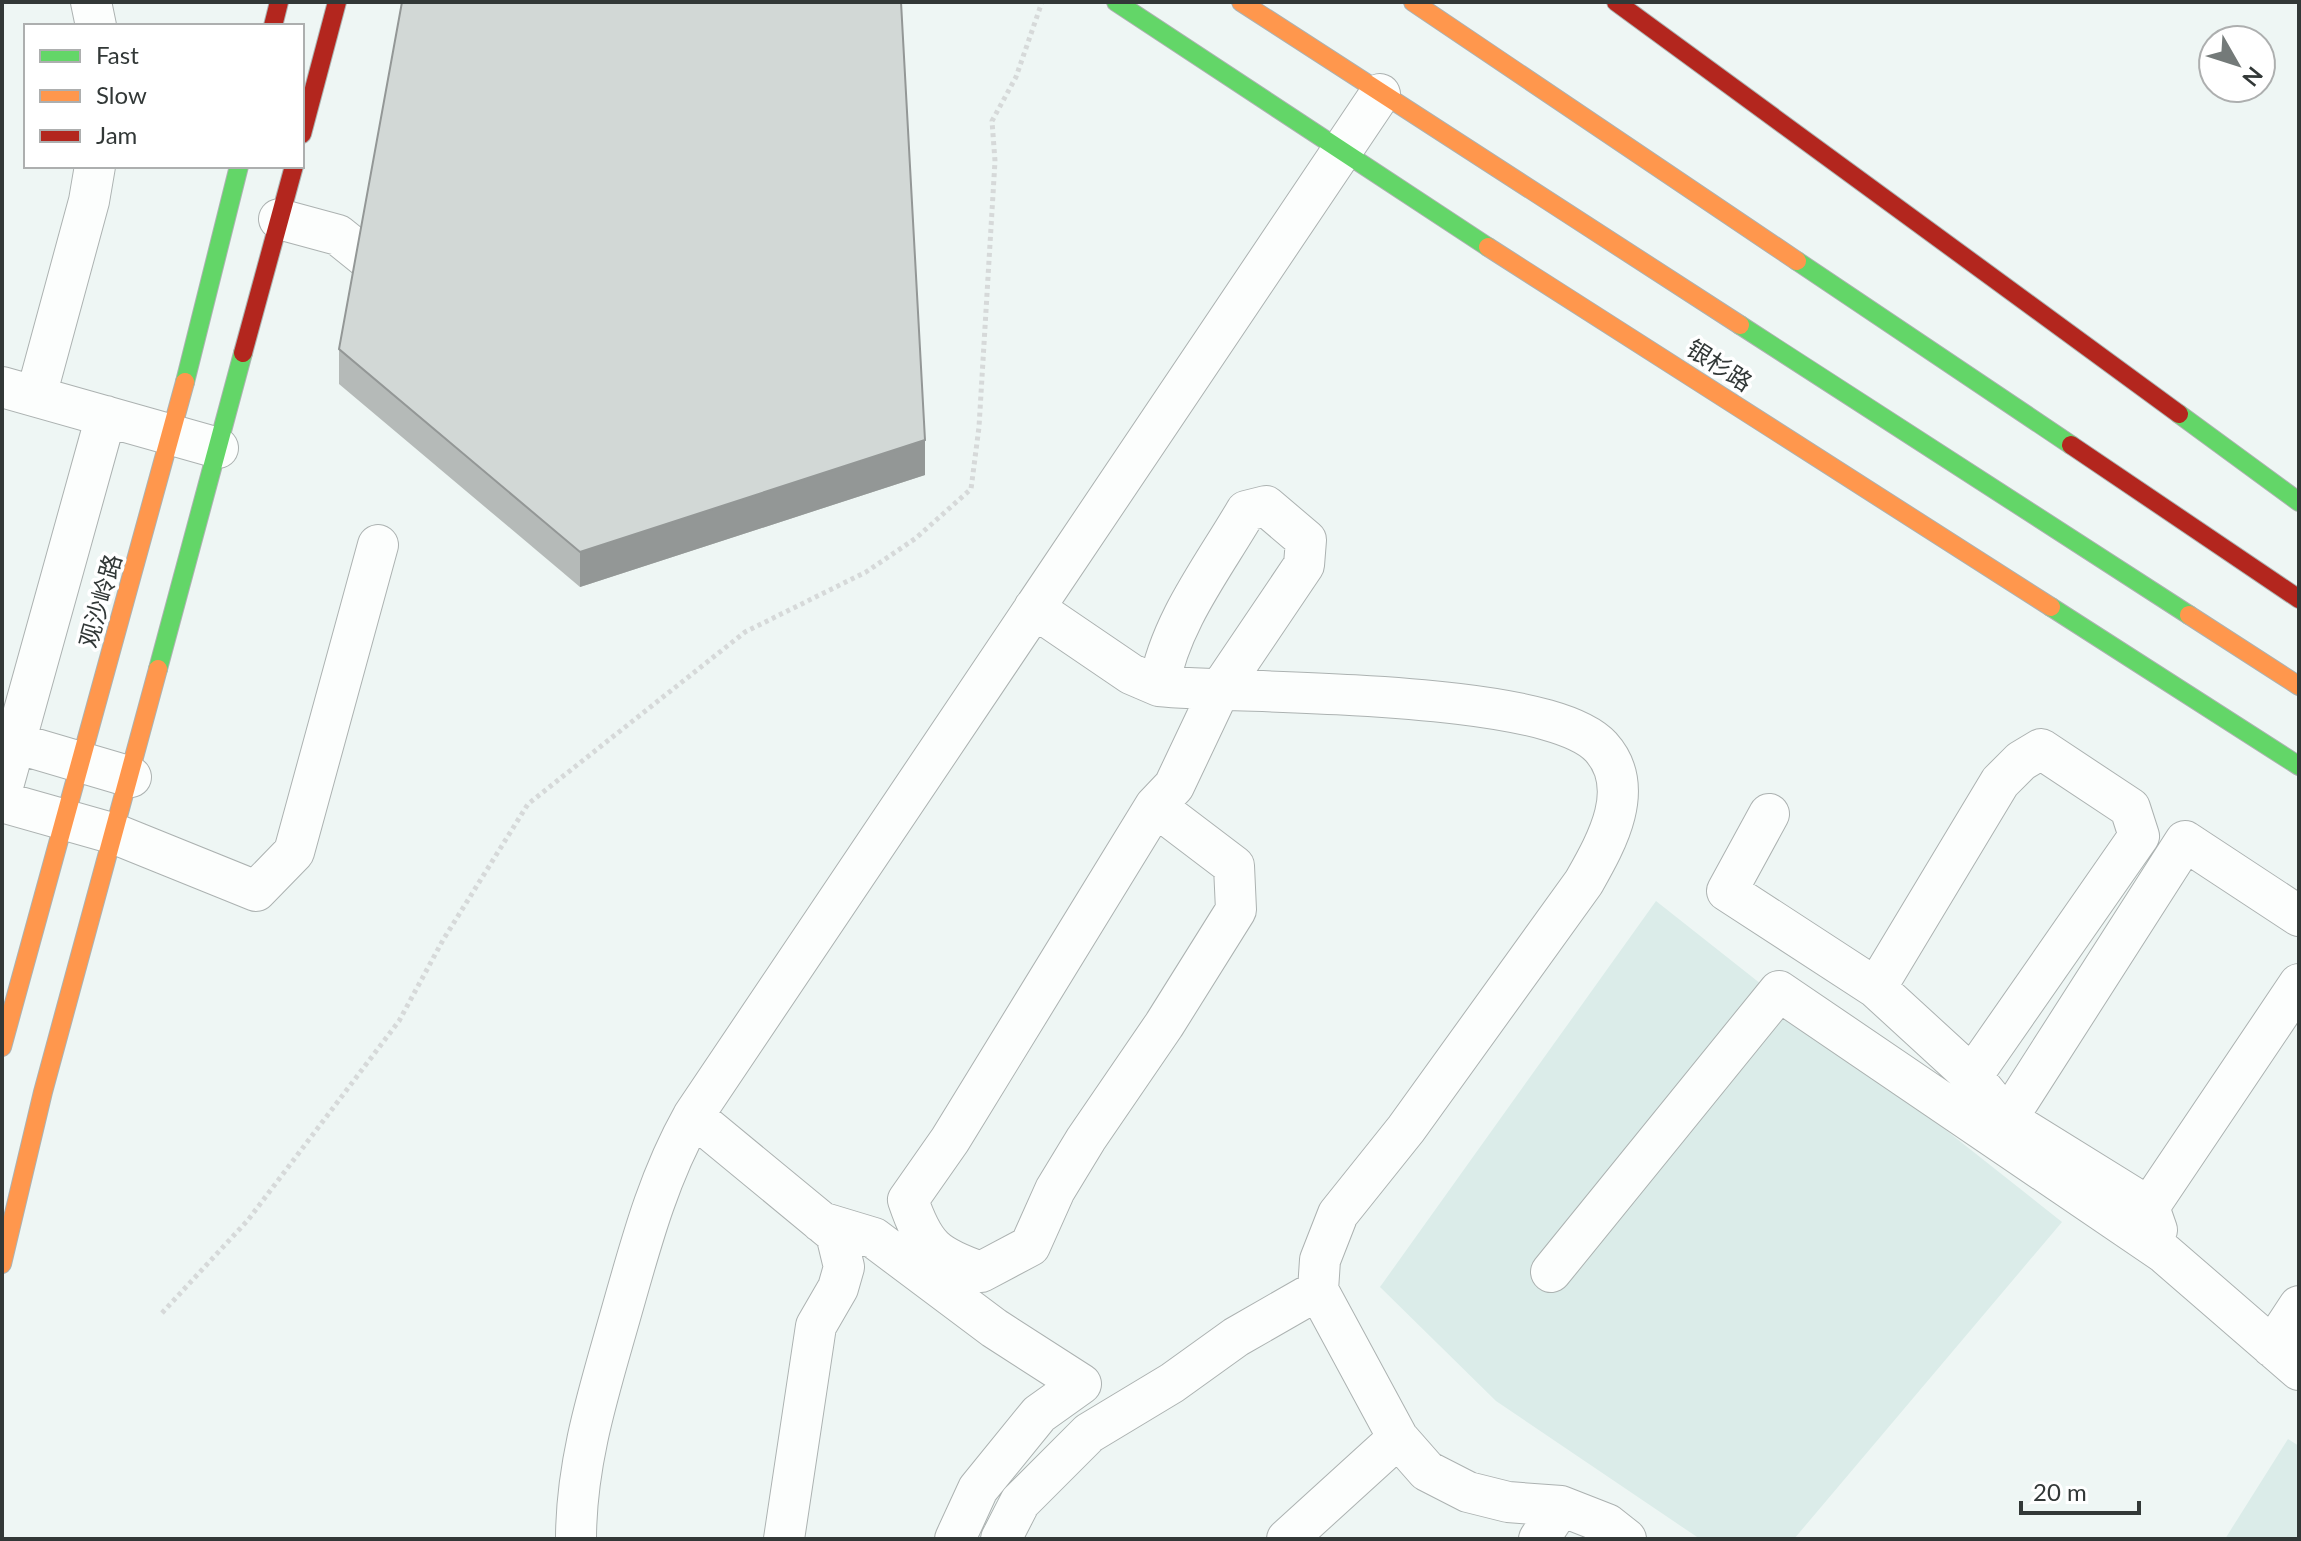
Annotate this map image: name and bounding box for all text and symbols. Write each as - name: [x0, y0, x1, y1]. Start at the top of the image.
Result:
- legend: [24, 24, 304, 168]
- north arrow: [2197, 24, 2277, 104]
- text: Fast: [96, 40, 139, 69]
- text: N: [2237, 62, 2269, 92]
- text: Slow: [96, 80, 147, 109]
- text: Jam: [96, 120, 137, 149]
- street label: 银杉路: [1682, 333, 1758, 397]
- street label: 观沙岭路: [72, 550, 127, 651]
- scale bar: [2021, 1465, 2139, 1515]
- text: 20 m: [2033, 1477, 2087, 1506]

